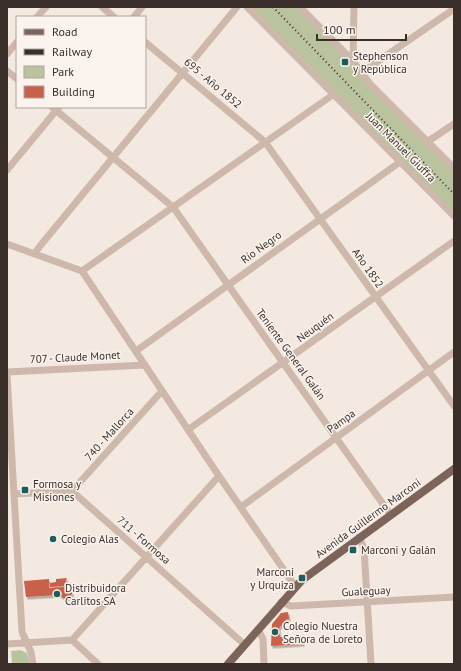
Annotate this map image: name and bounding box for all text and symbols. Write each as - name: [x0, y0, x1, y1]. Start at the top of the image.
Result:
- legend: [16, 16, 146, 108]
- scale bar: [317, 16, 406, 42]
- text: 100 m: [323, 22, 356, 37]
- text: Road: [52, 24, 77, 39]
- text: Railway: [52, 44, 92, 59]
- place label: Stephenson y República: [353, 49, 408, 76]
- street label: 695 - Año 1852: [181, 55, 245, 111]
- marker: Stephenson y República: [340, 57, 350, 67]
- text: Park: [52, 64, 74, 79]
- text: Building: [52, 84, 95, 99]
- street label: Juan Manuel Giuffra: [362, 108, 439, 185]
- street label: Río Negro: [238, 228, 284, 266]
- street label: Año 1852: [349, 245, 387, 291]
- street label: Teniente General Galán: [253, 306, 329, 402]
- street label: Neuquén: [294, 309, 336, 345]
- street label: 707 - Claude Monet: [29, 348, 121, 366]
- street label: 740 - Mallorca: [81, 405, 137, 463]
- street label: Pampa: [324, 406, 358, 436]
- street label: Avenida Guillermo Marconi: [313, 475, 423, 561]
- place label: Formosa y Misiones: [33, 477, 82, 504]
- marker: Formosa y Misiones: [20, 485, 30, 495]
- street label: 711 - Formosa: [114, 513, 174, 567]
- place label: Colegio Alas: [61, 532, 119, 546]
- marker: Colegio Alas: [48, 534, 58, 544]
- place label: Marconi y Galán: [361, 543, 436, 557]
- marker: Marconi y Galán: [348, 545, 358, 555]
- place label: Marconi y Urquiza: [250, 565, 294, 592]
- marker: Marconi y Urquiza: [297, 573, 307, 583]
- place label: Distribuidora Carlitos SA: [65, 581, 126, 608]
- street label: Gualeguay: [341, 583, 392, 599]
- marker: Distribuidora Carlitos SA: [52, 589, 62, 599]
- place label: Colegio Nuestra Señora de Loreto: [283, 619, 363, 646]
- marker: Colegio Nuestra Señora de Loreto: [270, 627, 280, 637]

